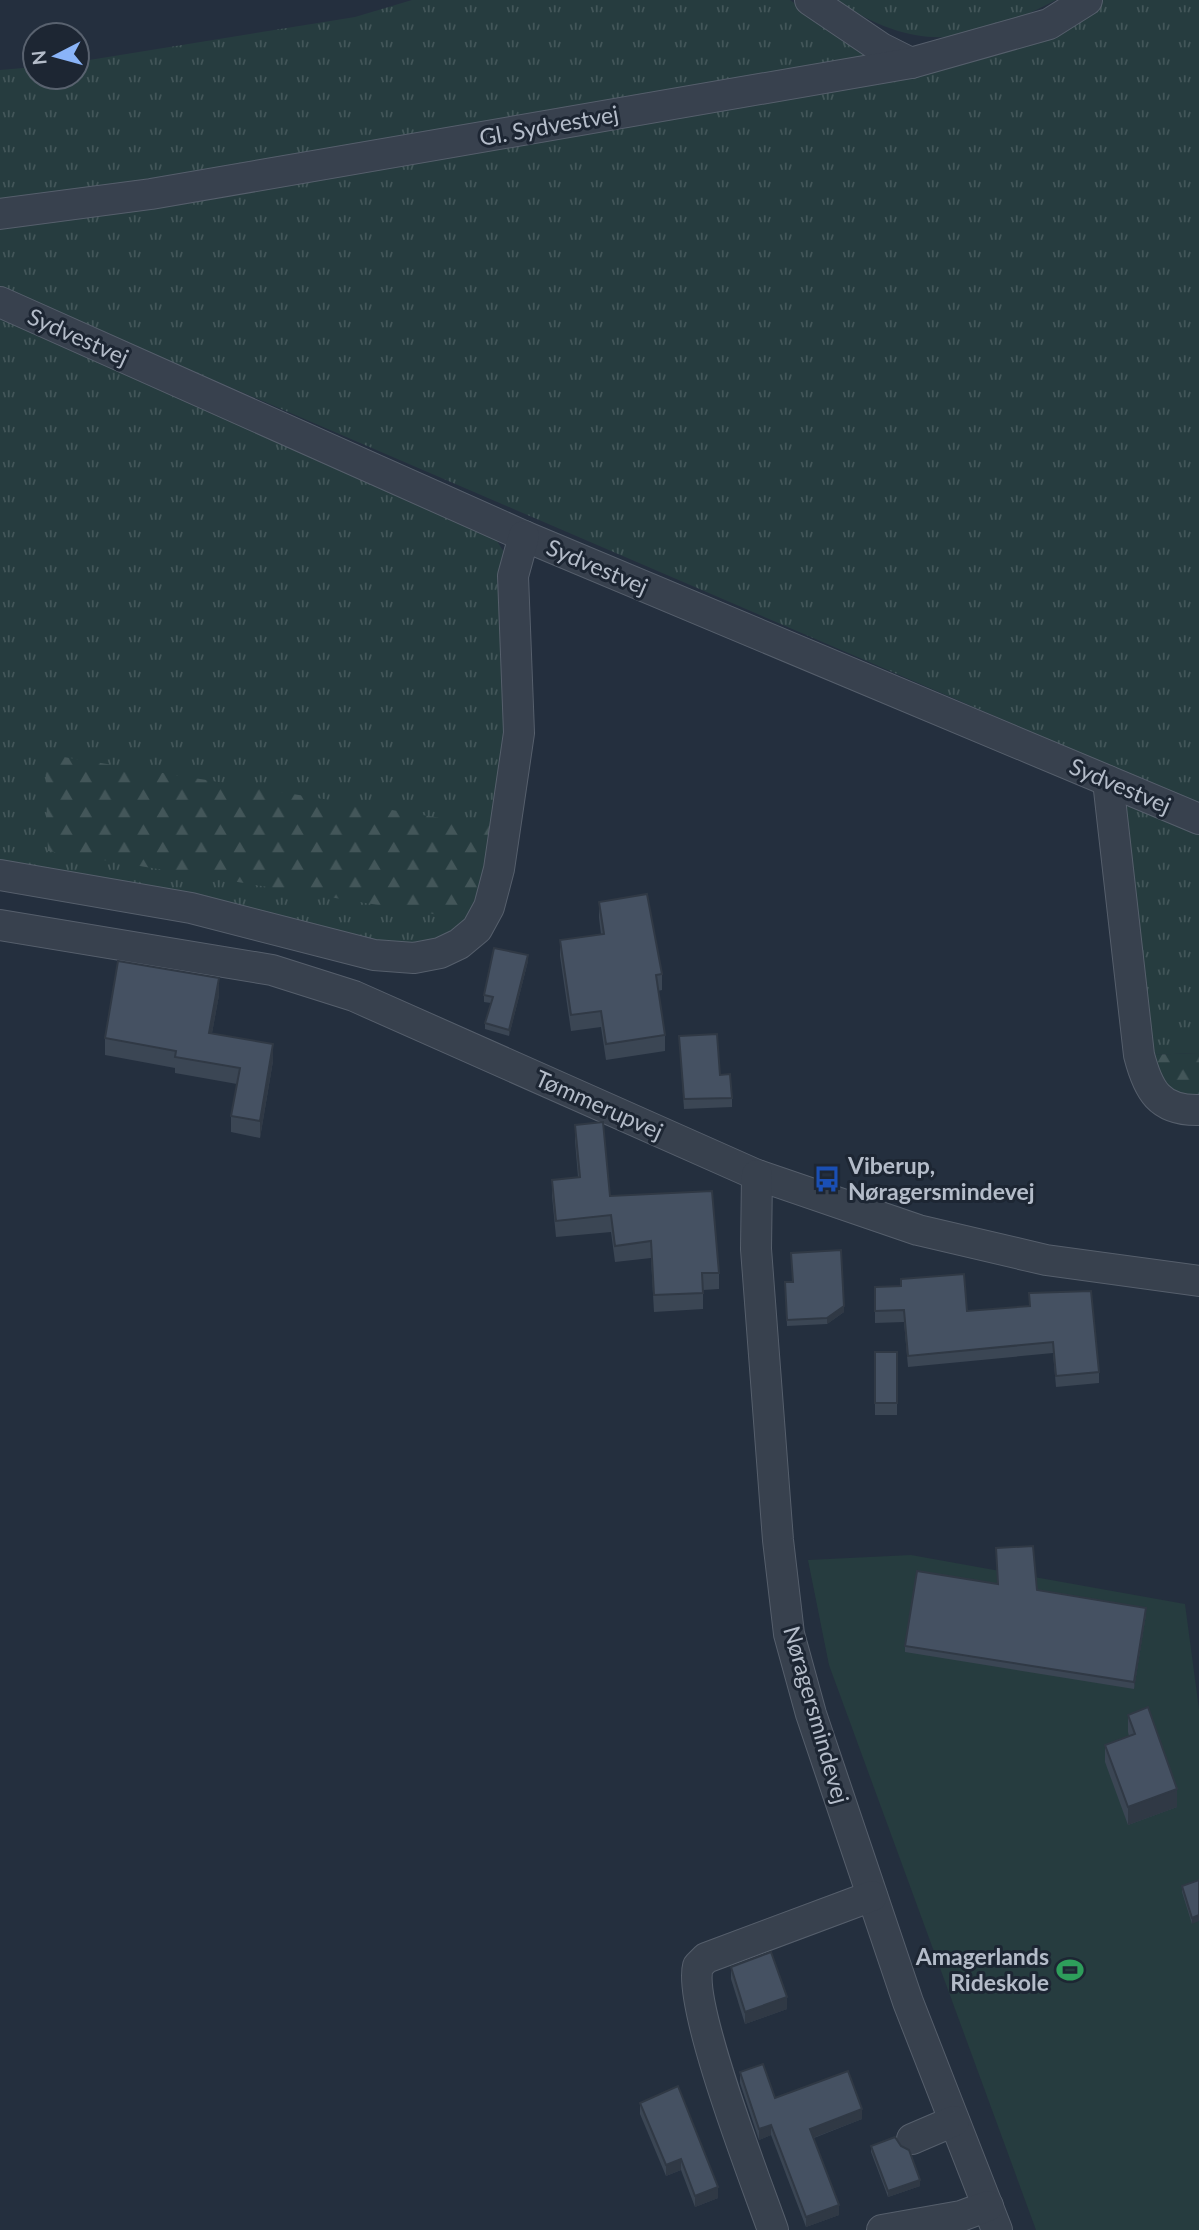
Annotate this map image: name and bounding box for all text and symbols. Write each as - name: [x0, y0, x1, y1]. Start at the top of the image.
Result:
- north arrow: [21, 21, 91, 91]
- text: N: [26, 49, 51, 66]
- street label: Gl. Sydvestvej: [477, 99, 621, 151]
- street label: Sydvestvej: [24, 301, 133, 371]
- street label: Sydvestvej: [542, 532, 652, 600]
- street label: Sydvestvej: [1065, 751, 1175, 819]
- street label: Tømmerupvej: [531, 1063, 668, 1145]
- place label: Viberup, Nøragersmindevej: [847, 1151, 1035, 1205]
- bus stop icon: Viberup, Nøragersmindevej: [812, 1164, 842, 1194]
- street label: Nøragersmindevej: [778, 1623, 856, 1807]
- place label: Amagerlands Rideskole: [915, 1942, 1049, 1996]
- sports icon: Amagerlands Rideskole: [1055, 1955, 1085, 1985]

